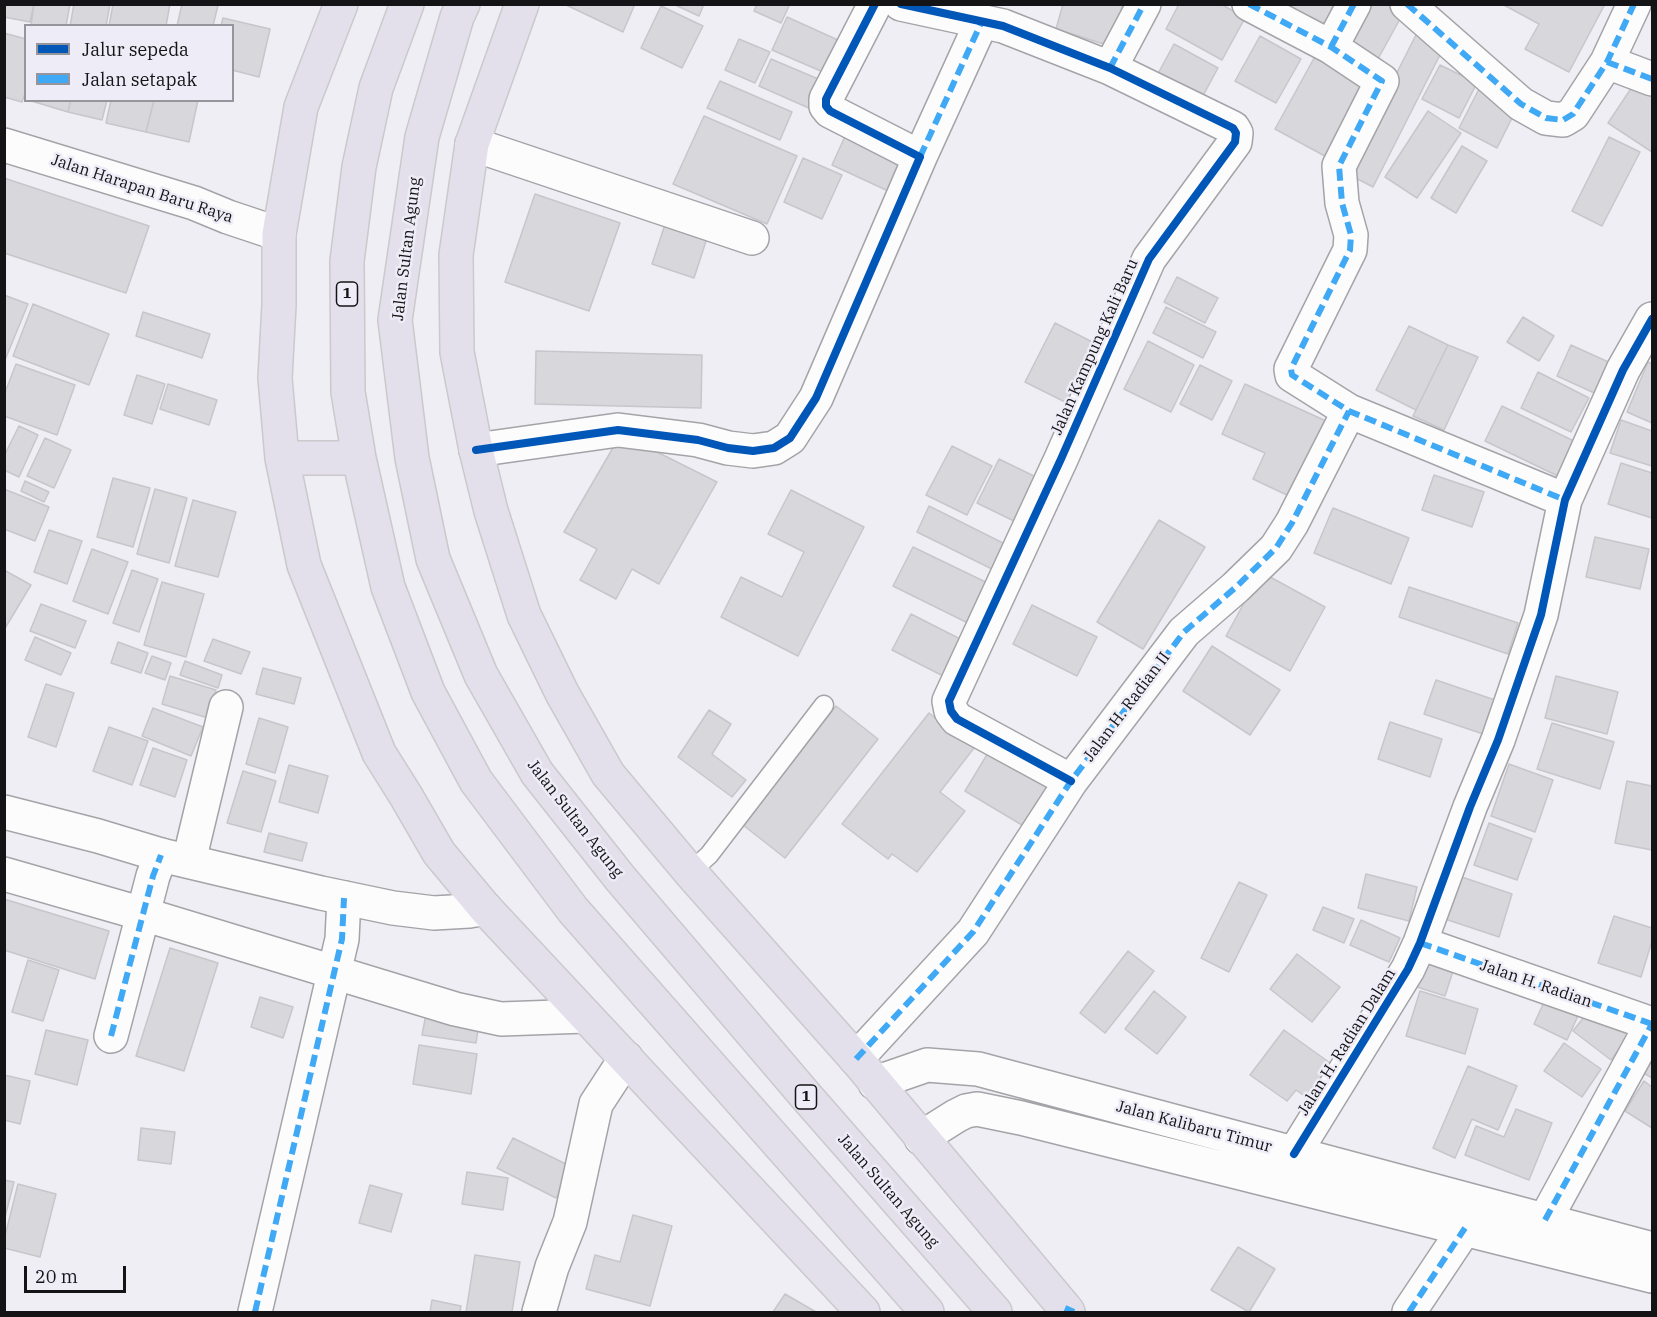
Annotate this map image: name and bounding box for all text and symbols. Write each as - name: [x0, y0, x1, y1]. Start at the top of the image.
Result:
- legend: [24, 24, 234, 102]
- text: Jalur sepeda: [82, 38, 189, 61]
- text: Jalan setapak: [82, 68, 197, 91]
- street label: Jalan Harapan Baru Raya: [49, 150, 235, 228]
- street label: Jalan Sultan Agung: [389, 176, 425, 322]
- street label: Jalan Kampung Kali Baru: [1047, 256, 1143, 438]
- road number: 1: [336, 282, 358, 306]
- street label: Jalan H. Radian II: [1080, 648, 1174, 766]
- street label: Jalan Sultan Agung: [523, 756, 627, 882]
- street label: Jalan H. Radian: [1477, 956, 1595, 1012]
- street label: Jalan H. Radian Dalam: [1294, 965, 1400, 1119]
- road number: 1: [796, 1085, 816, 1109]
- street label: Jalan Kalibaru Timur: [1114, 1097, 1274, 1157]
- street label: Jalan Sultan Agung: [833, 1130, 943, 1252]
- scale bar: [27, 1254, 129, 1292]
- text: 20 m: [35, 1265, 78, 1288]

